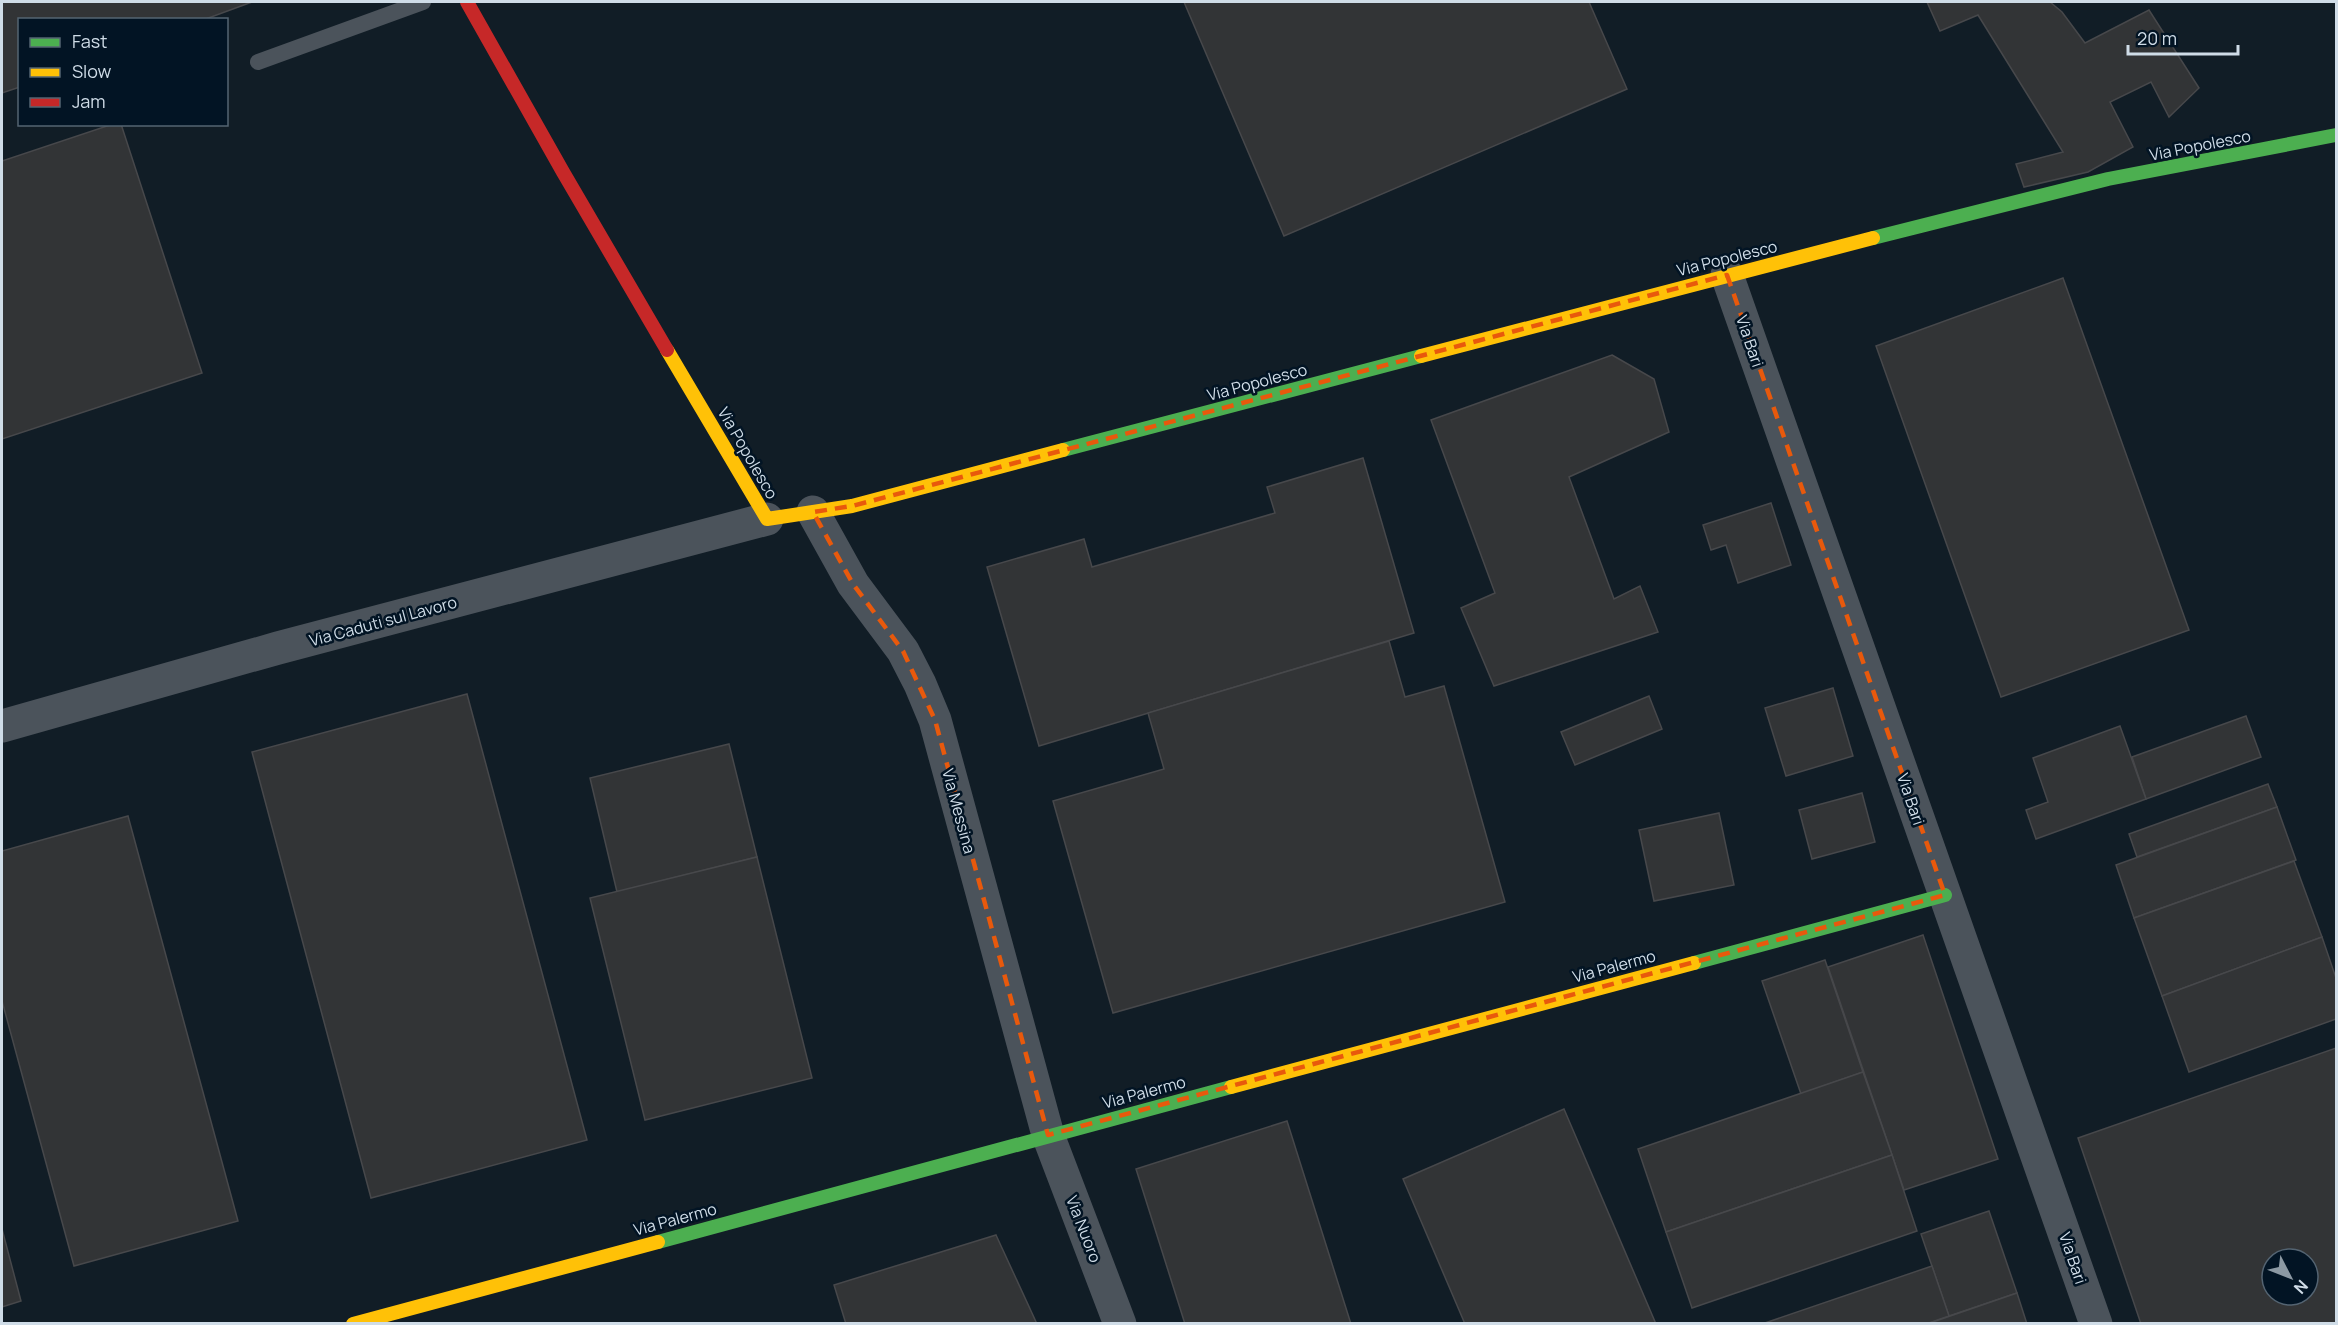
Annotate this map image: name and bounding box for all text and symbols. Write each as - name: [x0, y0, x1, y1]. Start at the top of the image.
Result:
- legend: [18, 18, 228, 126]
- scale bar: [2128, 18, 2238, 56]
- text: 20 m: [2137, 26, 2177, 50]
- text: Fast: [72, 29, 107, 53]
- text: Slow: [72, 59, 112, 83]
- text: Jam: [72, 89, 106, 113]
- street label: Via Popolesco: [2147, 124, 2253, 166]
- street label: Via Popolesco: [1674, 235, 1780, 281]
- street label: Via Bari: [1731, 312, 1769, 370]
- street label: Via Popolesco: [1205, 358, 1309, 406]
- street label: Via Popolesco: [713, 403, 783, 503]
- street label: Via Caduti sul Lavoro: [307, 591, 459, 651]
- street label: Via Messina: [937, 766, 981, 856]
- street label: Via Bari: [1892, 770, 1930, 828]
- street label: Via Palermo: [1570, 944, 1658, 988]
- street label: Via Palermo: [1100, 1070, 1188, 1114]
- street label: Via Nuoro: [1061, 1192, 1107, 1266]
- street label: Via Palermo: [631, 1197, 719, 1241]
- street label: Via Bari: [2054, 1229, 2092, 1287]
- north arrow: [2260, 1247, 2320, 1307]
- text: N: [2289, 1275, 2313, 1299]

